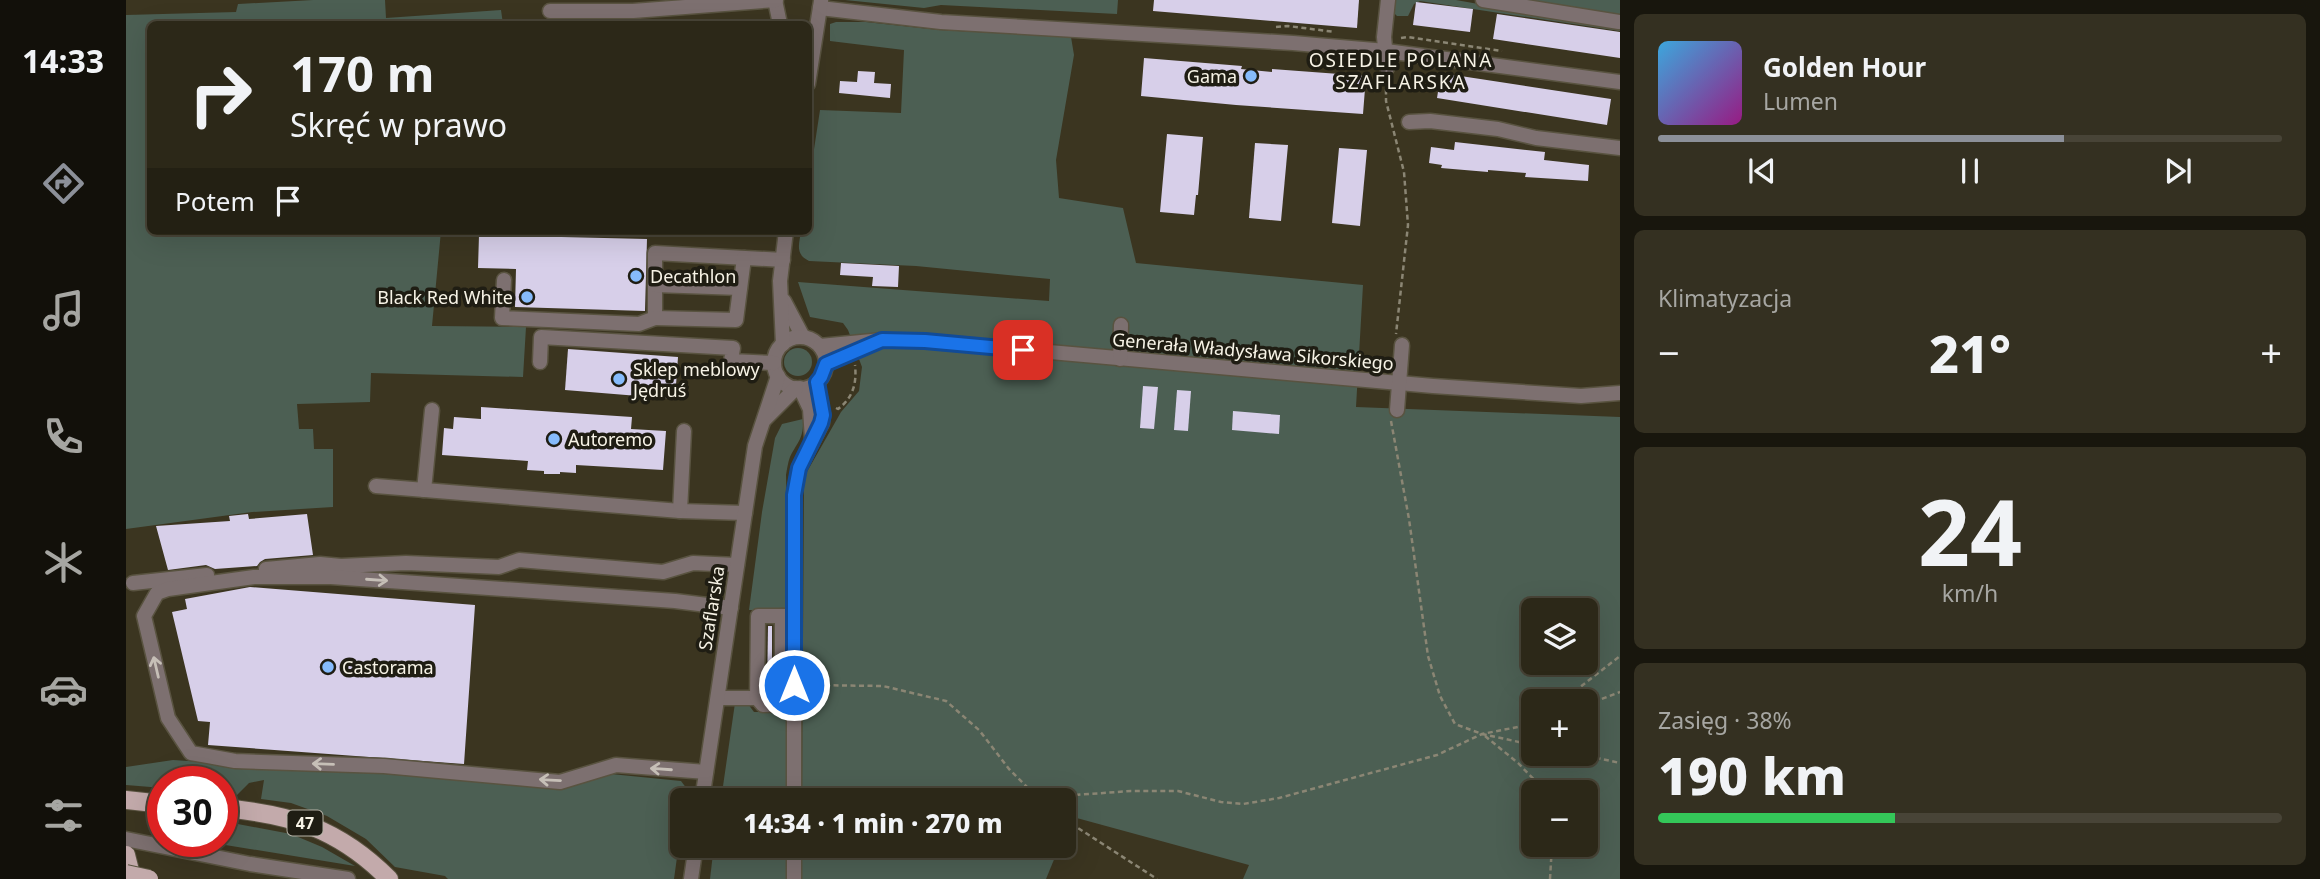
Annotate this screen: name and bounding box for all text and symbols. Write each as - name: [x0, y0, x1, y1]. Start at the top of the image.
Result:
- text: 14:33: [22, 39, 104, 82]
- text: 170 m: [290, 40, 435, 106]
- district label: OSIEDLE POLANA SZAFLARSKA: [1309, 47, 1493, 95]
- icon: right: [175, 49, 266, 140]
- text: Golden Hour: [1763, 49, 1926, 85]
- place label: Gama: [1187, 64, 1237, 88]
- marker: Gama: [1243, 68, 1259, 84]
- text: Lumen: [1763, 85, 1838, 117]
- text: Skręć w prawo: [290, 103, 507, 146]
- icon: previous: [1743, 152, 1781, 190]
- icon: pause: [1951, 152, 1989, 190]
- icon: next: [2159, 152, 2197, 190]
- icon: directions: [39, 159, 88, 208]
- icon: arrive: [269, 182, 307, 220]
- text: Potem: [175, 183, 255, 219]
- place label: Decathlon: [650, 264, 736, 288]
- marker: Decathlon: [628, 268, 644, 284]
- text: Klimatyzacja: [1658, 282, 1792, 314]
- place label: Black Red White: [377, 285, 513, 309]
- icon: music: [39, 286, 88, 335]
- marker: Black Red White: [519, 289, 535, 305]
- text: 21°: [1929, 317, 2011, 388]
- pin: [993, 320, 1053, 380]
- text: −: [1658, 326, 1680, 378]
- text: +: [2260, 326, 2282, 378]
- street label: Generała Władysława Sikorskiego: [1111, 327, 1395, 375]
- icon: arrive: [1004, 331, 1042, 369]
- place label: Sklep meblowy Jędruś: [631, 357, 760, 402]
- marker: Sklep meblowy Jędruś: [611, 371, 627, 387]
- icon: phone: [39, 412, 88, 461]
- place label: Autoremo: [568, 427, 653, 451]
- marker: Autoremo: [546, 431, 562, 447]
- text: 24: [1918, 469, 2022, 593]
- icon: climate: [39, 538, 88, 587]
- street label: Szaflarska: [692, 564, 730, 652]
- one-way arrow: [365, 574, 388, 587]
- text: km/h: [1942, 577, 1998, 609]
- map controls: [1521, 598, 1598, 857]
- button: layers: [1521, 598, 1598, 675]
- position arrow: [757, 648, 831, 722]
- place label: Castorama: [342, 655, 434, 679]
- one-way arrow: [149, 656, 162, 679]
- marker: Castorama: [320, 659, 336, 675]
- icon: car: [39, 665, 88, 714]
- button: +: [1521, 689, 1598, 766]
- text: Zasięg · 38%: [1658, 704, 1792, 736]
- text: 190 km: [1658, 739, 1846, 810]
- one-way arrow: [312, 758, 335, 771]
- one-way arrow: [650, 762, 673, 775]
- speed limit sign: 30: [147, 766, 238, 857]
- one-way arrow: [539, 774, 562, 787]
- button: −: [1521, 780, 1598, 857]
- icon: filters: [39, 791, 88, 840]
- text: 14:34 · 1 min · 270 m: [743, 805, 1003, 841]
- road number: 47: [288, 810, 322, 836]

